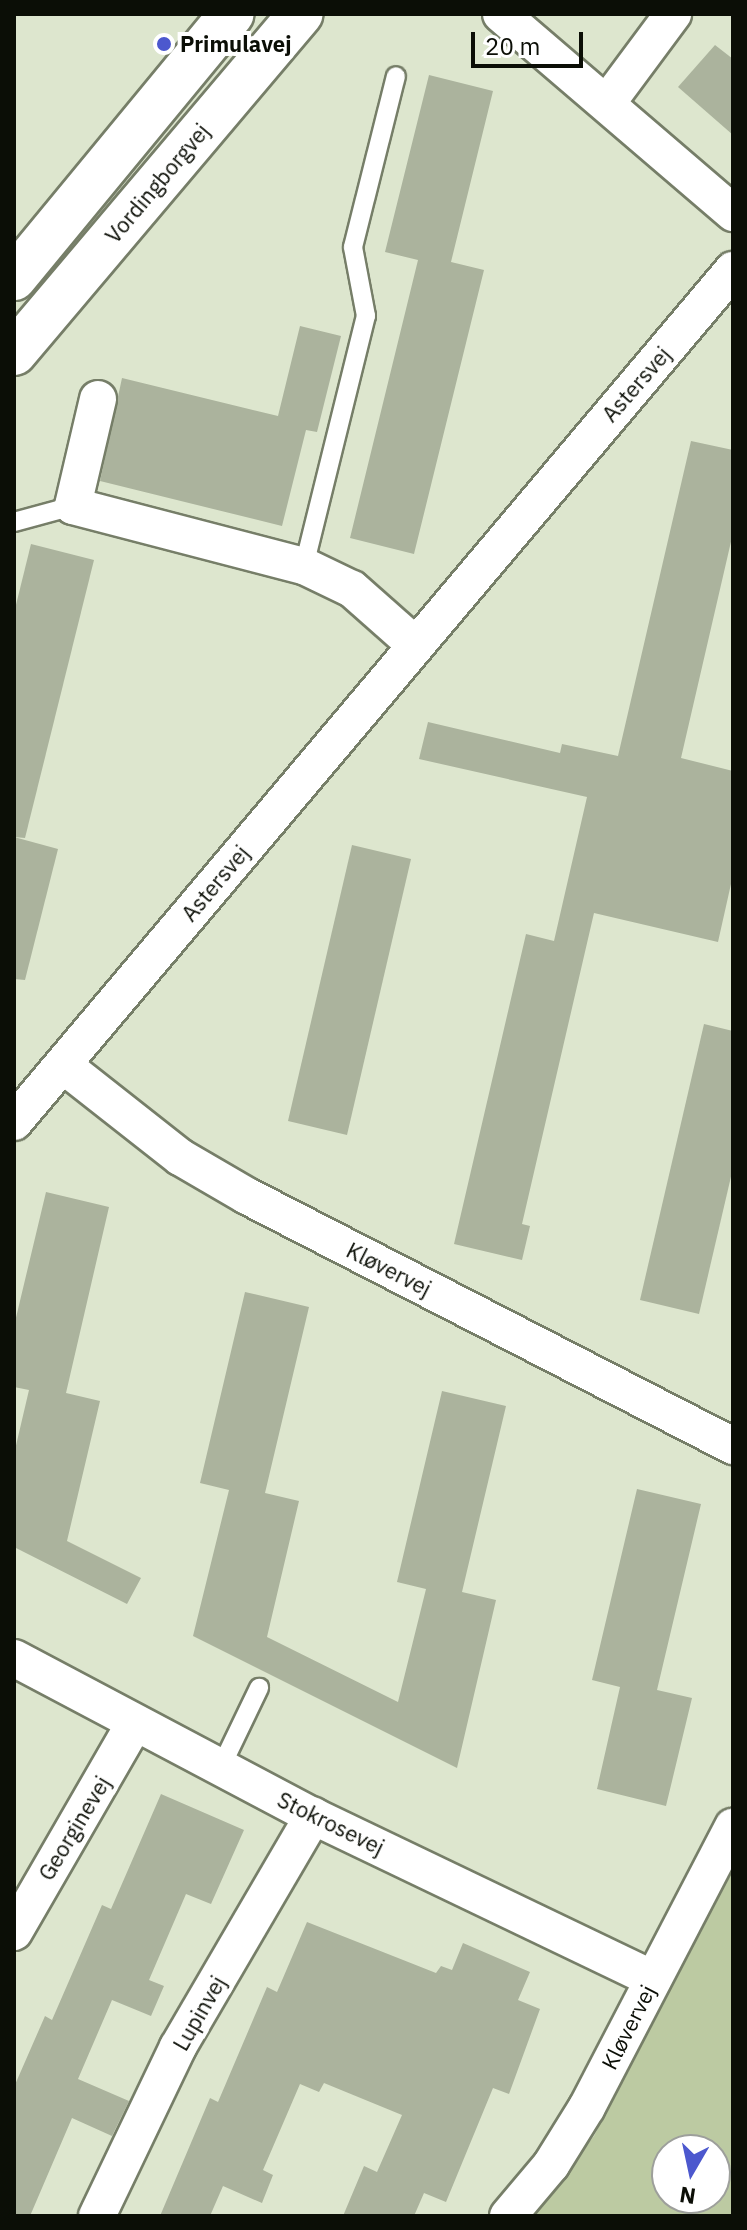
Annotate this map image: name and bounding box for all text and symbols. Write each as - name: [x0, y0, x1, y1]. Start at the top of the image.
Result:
- scale bar: [475, 16, 587, 66]
- text: 20 m: [485, 30, 540, 62]
- place label: Primulavej: [180, 31, 291, 57]
- marker: Primulavej: [155, 35, 173, 53]
- street label: Vordingborgvej: [99, 118, 215, 248]
- street label: Astersvej: [596, 341, 676, 427]
- street label: Astersvej: [176, 840, 254, 926]
- street label: Kløvervej: [342, 1236, 436, 1302]
- street label: Georginevej: [33, 1771, 115, 1885]
- street label: Stokrosevej: [273, 1786, 389, 1860]
- street label: Lupinvej: [167, 1971, 231, 2055]
- street label: Kløvervej: [595, 1980, 661, 2074]
- north arrow: [651, 2134, 731, 2214]
- text: N: [677, 2181, 698, 2212]

